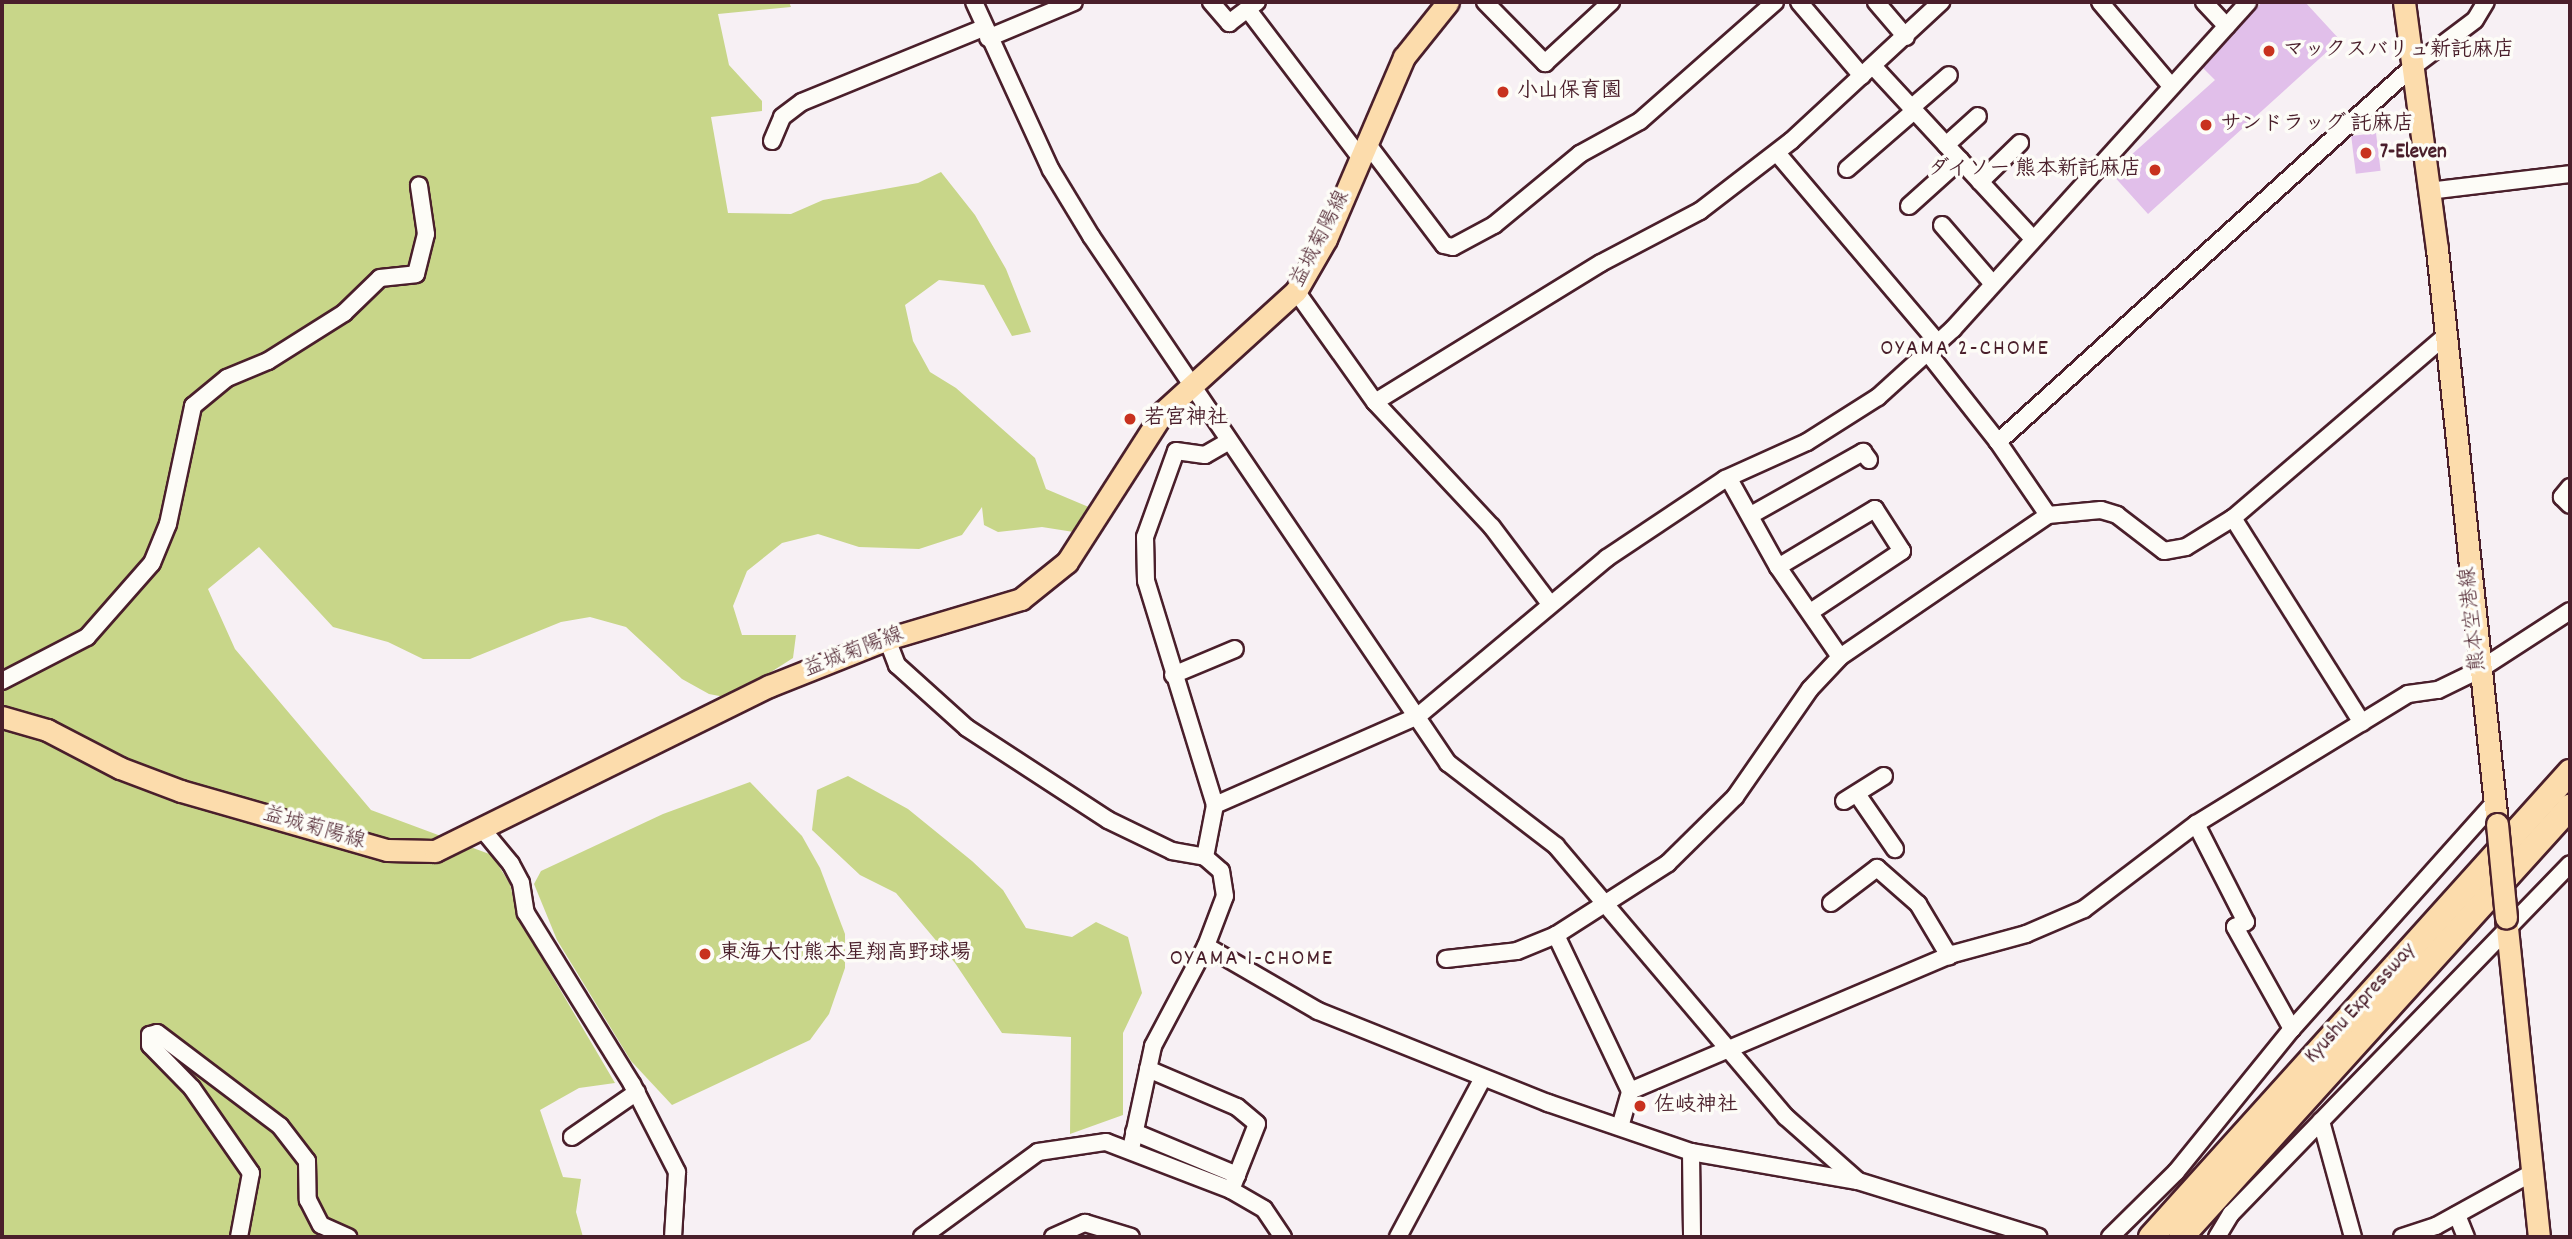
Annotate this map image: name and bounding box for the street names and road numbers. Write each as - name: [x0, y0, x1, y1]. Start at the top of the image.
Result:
- street label: 益城菊陽線: [1286, 187, 1356, 291]
- street label: 熊本空港線: [2456, 565, 2492, 673]
- street label: 益城菊陽線: [800, 622, 908, 684]
- street label: 益城菊陽線: [260, 802, 368, 856]
- street label: Kyushu Expressway: [2300, 939, 2422, 1069]

